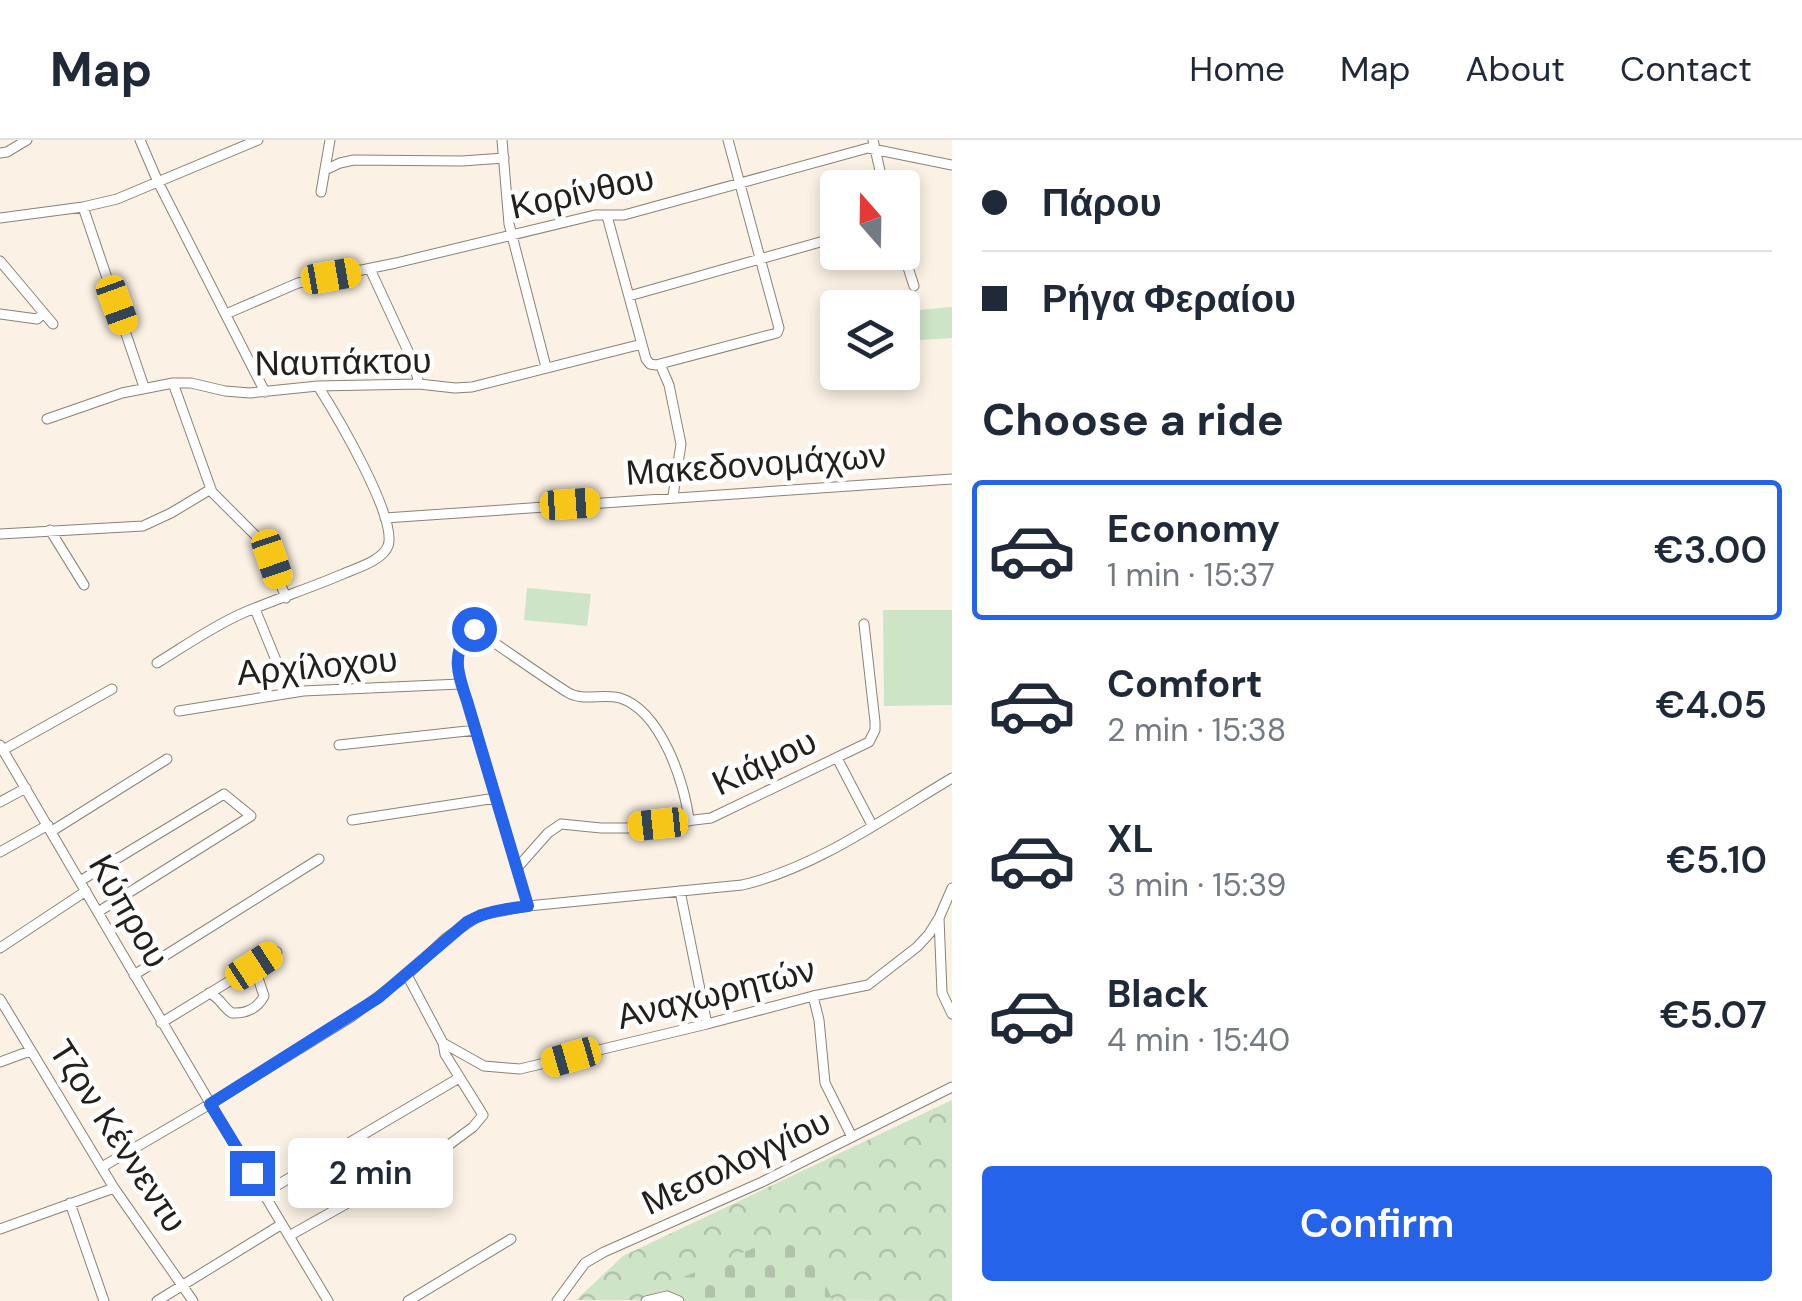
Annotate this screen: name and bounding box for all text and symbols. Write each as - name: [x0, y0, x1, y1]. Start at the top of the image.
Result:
- text: Map: [50, 38, 152, 101]
- text: Home: [1189, 46, 1285, 92]
- text: Map: [1340, 46, 1410, 92]
- text: About: [1465, 46, 1565, 92]
- text: Contact: [1620, 46, 1752, 92]
- street label: Κορίνθου: [506, 154, 658, 230]
- north arrow: [820, 170, 920, 270]
- map controls: [820, 170, 920, 390]
- text: Πάρου: [1042, 178, 1162, 228]
- car: [299, 256, 363, 296]
- car: [93, 272, 141, 338]
- text: Ρήγα Φεραίου: [1042, 274, 1296, 324]
- button: layers: [820, 290, 920, 390]
- street label: Ναυπάκτου: [254, 337, 432, 387]
- text: Choose a ride: [982, 390, 1284, 449]
- street label: Μακεδονομάχων: [624, 432, 888, 496]
- car: [539, 487, 601, 521]
- text: Economy: [1107, 504, 1280, 554]
- icon: car: [987, 505, 1077, 595]
- text: €3.00: [1654, 525, 1767, 575]
- car: [248, 526, 296, 592]
- text: 1 min · 15:37: [1107, 554, 1275, 596]
- route start: [452, 607, 497, 652]
- street label: Αρχίλοχου: [235, 636, 399, 696]
- text: Comfort: [1107, 659, 1263, 709]
- icon: car: [987, 660, 1077, 750]
- text: €4.05: [1656, 680, 1767, 730]
- text: 2 min · 15:38: [1107, 709, 1286, 751]
- street label: Κιάμου: [704, 718, 824, 806]
- car: [627, 806, 689, 842]
- text: XL: [1107, 814, 1154, 864]
- icon: car: [987, 815, 1077, 905]
- text: €5.10: [1666, 835, 1767, 885]
- street label: Κύπρου: [78, 846, 180, 976]
- text: 3 min · 15:39: [1107, 864, 1286, 906]
- car: [221, 937, 287, 995]
- street label: Αναχωρητών: [612, 946, 820, 1040]
- text: Black: [1107, 969, 1209, 1019]
- icon: car: [987, 970, 1077, 1060]
- text: €5.07: [1660, 990, 1767, 1040]
- text: 4 min · 15:40: [1107, 1019, 1290, 1061]
- street label: Τζον Κέννεντυ: [39, 1031, 197, 1241]
- car: [538, 1034, 604, 1080]
- street label: Μεσολογγίου: [634, 1098, 838, 1226]
- callout: 2 min: [287, 1138, 452, 1208]
- route end: [230, 1151, 275, 1196]
- text: 2 min: [329, 1152, 412, 1194]
- button: Confirm: [982, 1166, 1772, 1281]

